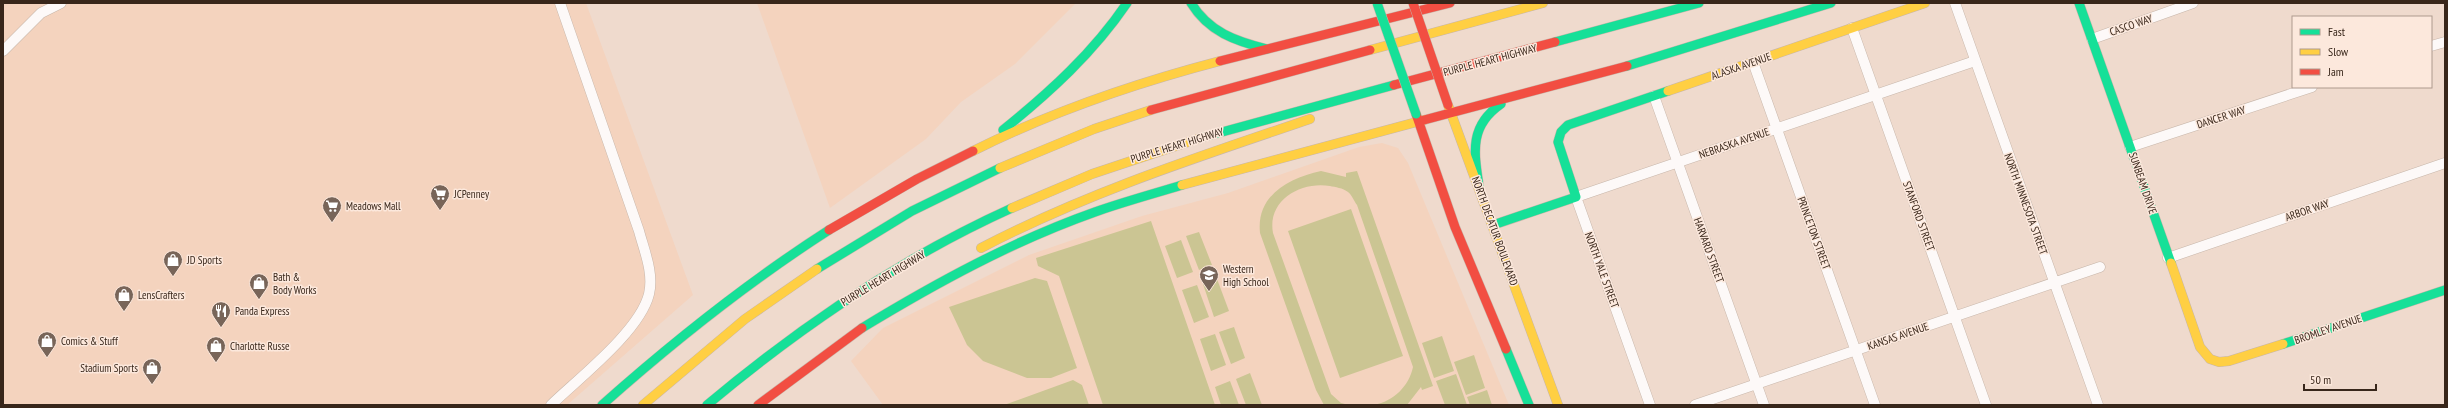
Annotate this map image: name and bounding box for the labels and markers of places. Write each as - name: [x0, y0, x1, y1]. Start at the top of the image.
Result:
- supermarket icon: JCPenney: [429, 183, 451, 211]
- place label: JCPenney: [453, 187, 490, 201]
- supermarket icon: Meadows Mall: [321, 195, 343, 223]
- place label: Meadows Mall: [346, 199, 401, 213]
- shop icon: JD Sports: [162, 249, 184, 277]
- place label: JD Sports: [186, 253, 222, 267]
- place label: Western High School: [1223, 262, 1269, 289]
- school or university icon: Western High School: [1198, 264, 1220, 292]
- place label: Bath & Body Works: [273, 270, 317, 297]
- shop icon: Bath & Body Works: [248, 272, 270, 300]
- shop icon: LensCrafters: [113, 284, 135, 312]
- place label: LensCrafters: [138, 288, 185, 302]
- restaurant icon: Panda Express: [210, 300, 232, 328]
- place label: Panda Express: [235, 304, 290, 318]
- shop icon: Comics & Stuff: [36, 330, 58, 358]
- place label: Comics & Stuff: [61, 334, 119, 348]
- shop icon: Charlotte Russe: [205, 335, 227, 363]
- place label: Charlotte Russe: [230, 339, 290, 353]
- shop icon: Stadium Sports: [141, 357, 163, 385]
- place label: Stadium Sports: [80, 361, 138, 375]

